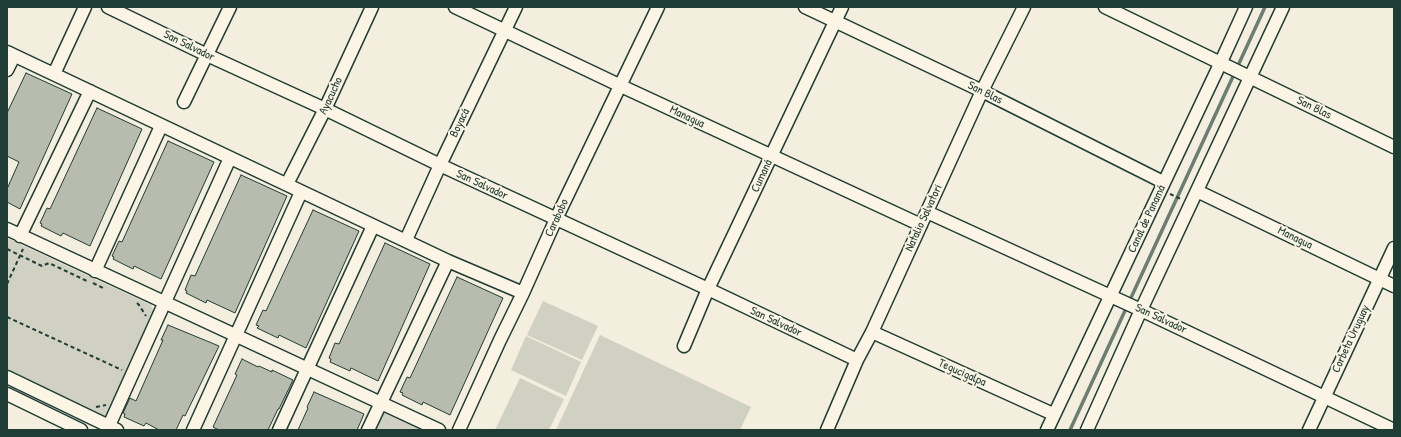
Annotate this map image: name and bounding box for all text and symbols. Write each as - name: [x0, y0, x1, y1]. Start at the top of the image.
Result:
- street label: San Salvador: [161, 27, 217, 65]
- street label: Ayacucho: [316, 75, 346, 117]
- street label: San Blas: [965, 78, 1005, 108]
- street label: San Blas: [1294, 93, 1334, 123]
- street label: Managua: [667, 103, 707, 131]
- street label: Boyacá: [447, 106, 473, 140]
- street label: Cumaná: [748, 157, 776, 195]
- street label: San Salvador: [454, 167, 510, 203]
- street label: Natalio Salvatori: [902, 182, 946, 254]
- street label: Canal de Panamá: [1125, 183, 1169, 255]
- street label: Carabobo: [542, 197, 572, 239]
- street label: Managua: [1275, 223, 1315, 253]
- street label: San Salvador: [1133, 301, 1189, 337]
- street label: Corbeta Uruguay: [1329, 303, 1373, 375]
- street label: San Salvador: [748, 304, 804, 340]
- street label: Tegucigalpa: [936, 356, 988, 390]

